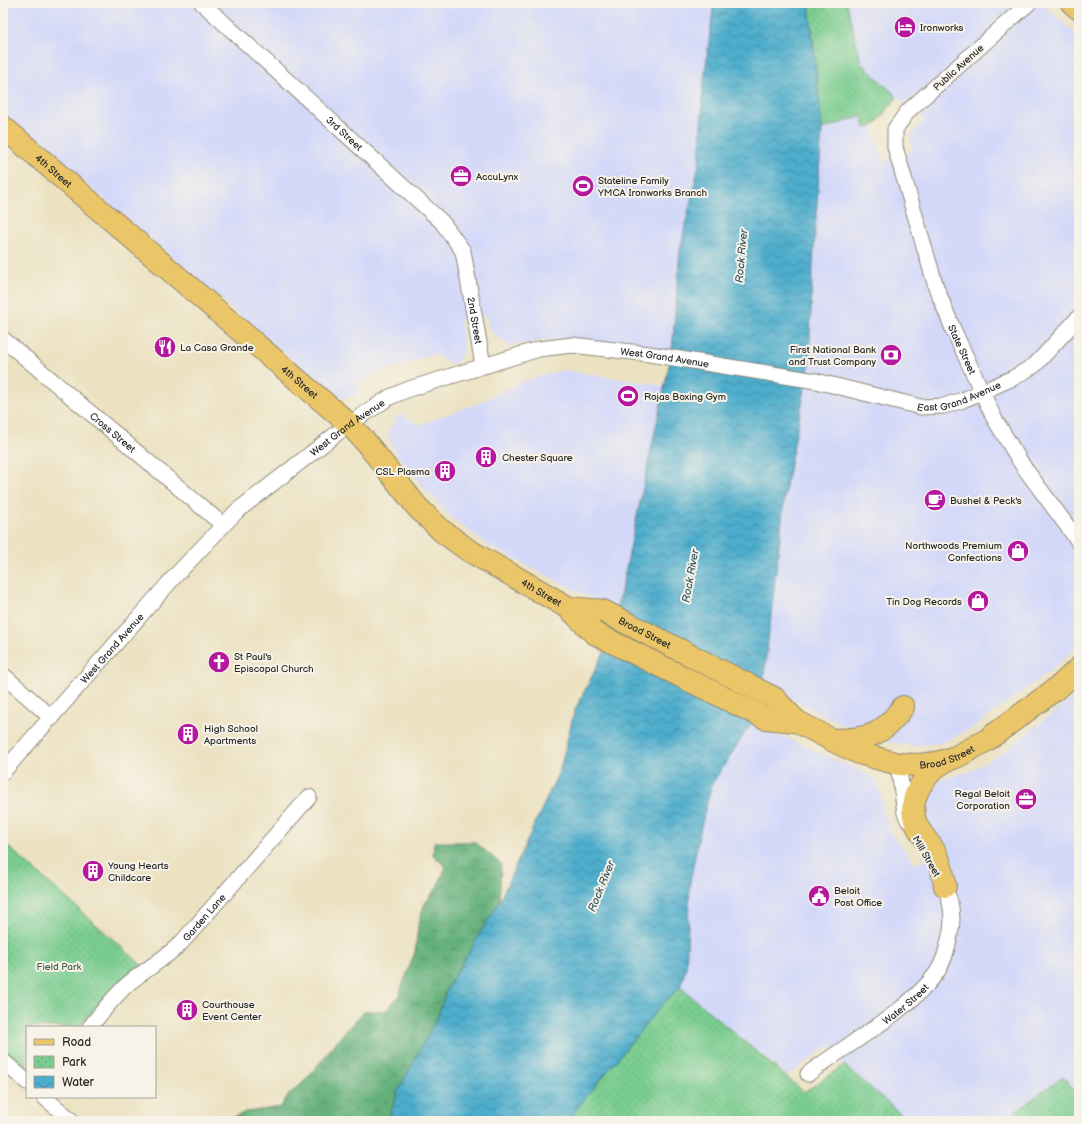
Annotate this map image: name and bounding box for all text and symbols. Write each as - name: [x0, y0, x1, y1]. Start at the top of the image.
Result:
- hotel icon: Ironworks: [892, 14, 918, 40]
- place label: Ironworks: [920, 22, 964, 34]
- street label: Public Avenue: [931, 42, 986, 93]
- street label: 3rd Street: [323, 114, 365, 154]
- street label: 4th Street: [32, 152, 74, 191]
- office icon: AccuLynx: [448, 163, 474, 189]
- place label: AccuLynx: [476, 171, 519, 183]
- sports icon: Stateline Family YMCA Ironworks Branch: [570, 173, 596, 199]
- place label: Stateline Family YMCA Ironworks Branch: [597, 175, 707, 199]
- water label: Rock River: [733, 228, 750, 283]
- street label: 2nd Street: [464, 296, 484, 345]
- street label: State Street: [945, 323, 978, 376]
- restaurant icon: La Casa Grande: [152, 334, 178, 360]
- place label: La Casa Grande: [180, 342, 254, 354]
- bank icon: First National Bank and Trust Company: [878, 342, 904, 368]
- place label: First National Bank and Trust Company: [788, 344, 876, 368]
- street label: West Grand Avenue: [620, 346, 710, 371]
- street label: 4th Street: [278, 363, 320, 402]
- street label: East Grand Avenue: [916, 379, 1003, 415]
- sports icon: Rojas Boxing Gym: [615, 383, 641, 409]
- place label: Rojas Boxing Gym: [644, 391, 726, 403]
- street label: West Grand Avenue: [308, 397, 387, 459]
- street label: Cross Street: [87, 410, 138, 455]
- building icon: Chester Square: [473, 444, 499, 470]
- place label: Chester Square: [502, 452, 573, 464]
- building icon: CSL Plasma: [432, 458, 458, 484]
- place label: CSL Plasma: [375, 466, 430, 478]
- cafe icon: Bushel & Peck's: [922, 487, 948, 513]
- place label: Bushel & Peck's: [950, 495, 1022, 507]
- shop icon: Northwoods Premium Confections: [1005, 538, 1031, 564]
- place label: Northwoods Premium Confections: [905, 540, 1002, 564]
- water label: Rock River: [679, 547, 702, 604]
- street label: 4th Street: [519, 577, 563, 609]
- shop icon: Tin Dog Records: [965, 588, 991, 614]
- place label: Tin Dog Records: [886, 596, 962, 608]
- street label: West Grand Avenue: [79, 611, 147, 686]
- street label: Broad Street: [616, 615, 673, 652]
- church icon: St Paul's Episcopal Church: [206, 649, 232, 675]
- place label: St Paul's Episcopal Church: [234, 651, 314, 675]
- building icon: High School Apartments: [175, 721, 201, 747]
- place label: High School Apartments: [204, 723, 258, 747]
- street label: Broad Street: [919, 743, 977, 772]
- office icon: Regal Beloit Corporation: [1013, 786, 1039, 812]
- place label: Regal Beloit Corporation: [955, 788, 1010, 812]
- street label: Mill Street: [910, 834, 943, 879]
- building icon: Young Hearts Childcare: [80, 858, 106, 884]
- water label: Rock River: [585, 858, 618, 914]
- place label: Young Hearts Childcare: [107, 860, 169, 884]
- public building icon: Beloit Post Office: [806, 883, 832, 909]
- place label: Beloit Post Office: [834, 885, 882, 909]
- street label: Garden Lane: [180, 891, 229, 944]
- park label: Field Park: [37, 961, 82, 973]
- street label: Water Street: [880, 982, 932, 1027]
- building icon: Courthouse Event Center: [174, 997, 200, 1023]
- place label: Courthouse Event Center: [202, 999, 262, 1023]
- legend: [26, 1026, 156, 1098]
- text: Road: [62, 1035, 91, 1050]
- text: Park: [62, 1055, 86, 1070]
- text: Water: [62, 1075, 94, 1090]

